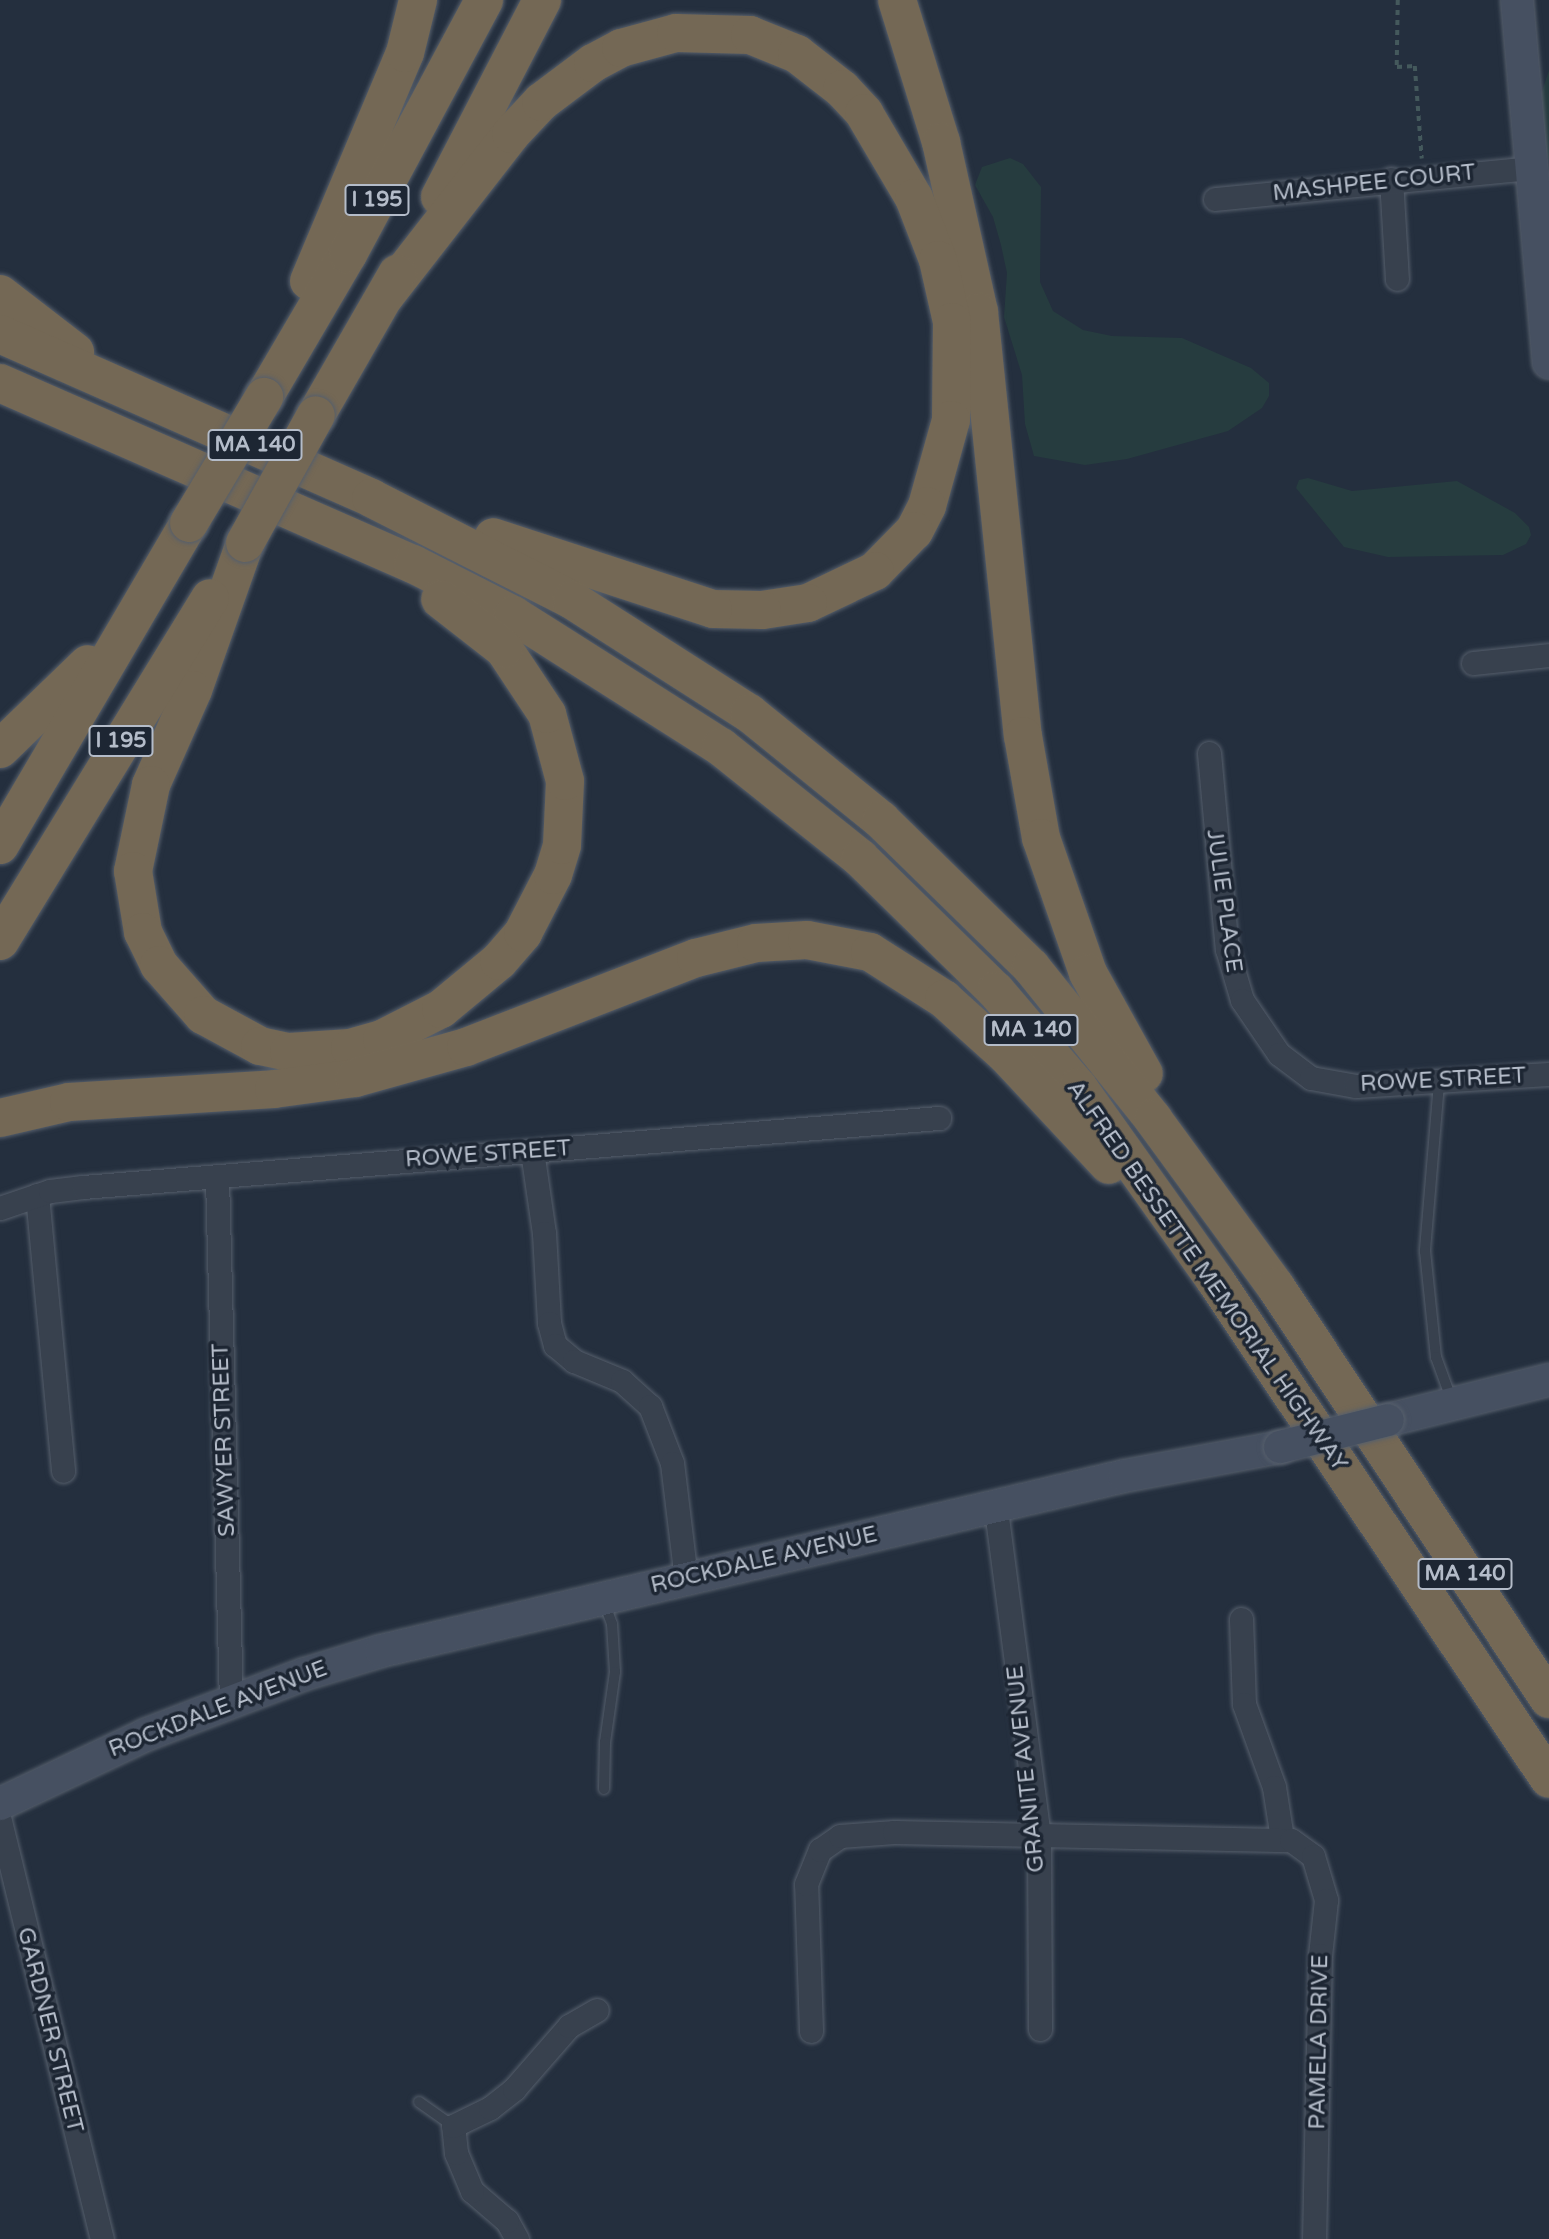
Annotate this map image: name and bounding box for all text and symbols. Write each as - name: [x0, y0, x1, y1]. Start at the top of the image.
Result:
- street label: MASHPEE COURT: [1271, 159, 1477, 207]
- road number: I 195: [344, 182, 410, 218]
- road number: MA 140: [206, 428, 304, 462]
- road number: I 195: [88, 724, 154, 758]
- street label: JULIE PLACE: [1200, 828, 1248, 974]
- road number: MA 140: [982, 1012, 1080, 1048]
- street label: ROWE STREET: [1359, 1062, 1527, 1098]
- street label: ALFRED BESSETTE MEMORIAL HIGHWAY: [1061, 1075, 1353, 1477]
- street label: ROWE STREET: [404, 1134, 572, 1174]
- street label: SAWYER STREET: [207, 1343, 241, 1537]
- street label: ROCKDALE AVENUE: [648, 1520, 880, 1600]
- road number: MA 140: [1416, 1556, 1514, 1592]
- street label: ROCKDALE AVENUE: [105, 1655, 331, 1763]
- street label: GRANITE AVENUE: [1001, 1664, 1051, 1874]
- street label: GARDNER STREET: [11, 1924, 89, 2136]
- street label: PAMELA DRIVE: [1304, 1954, 1334, 2130]

